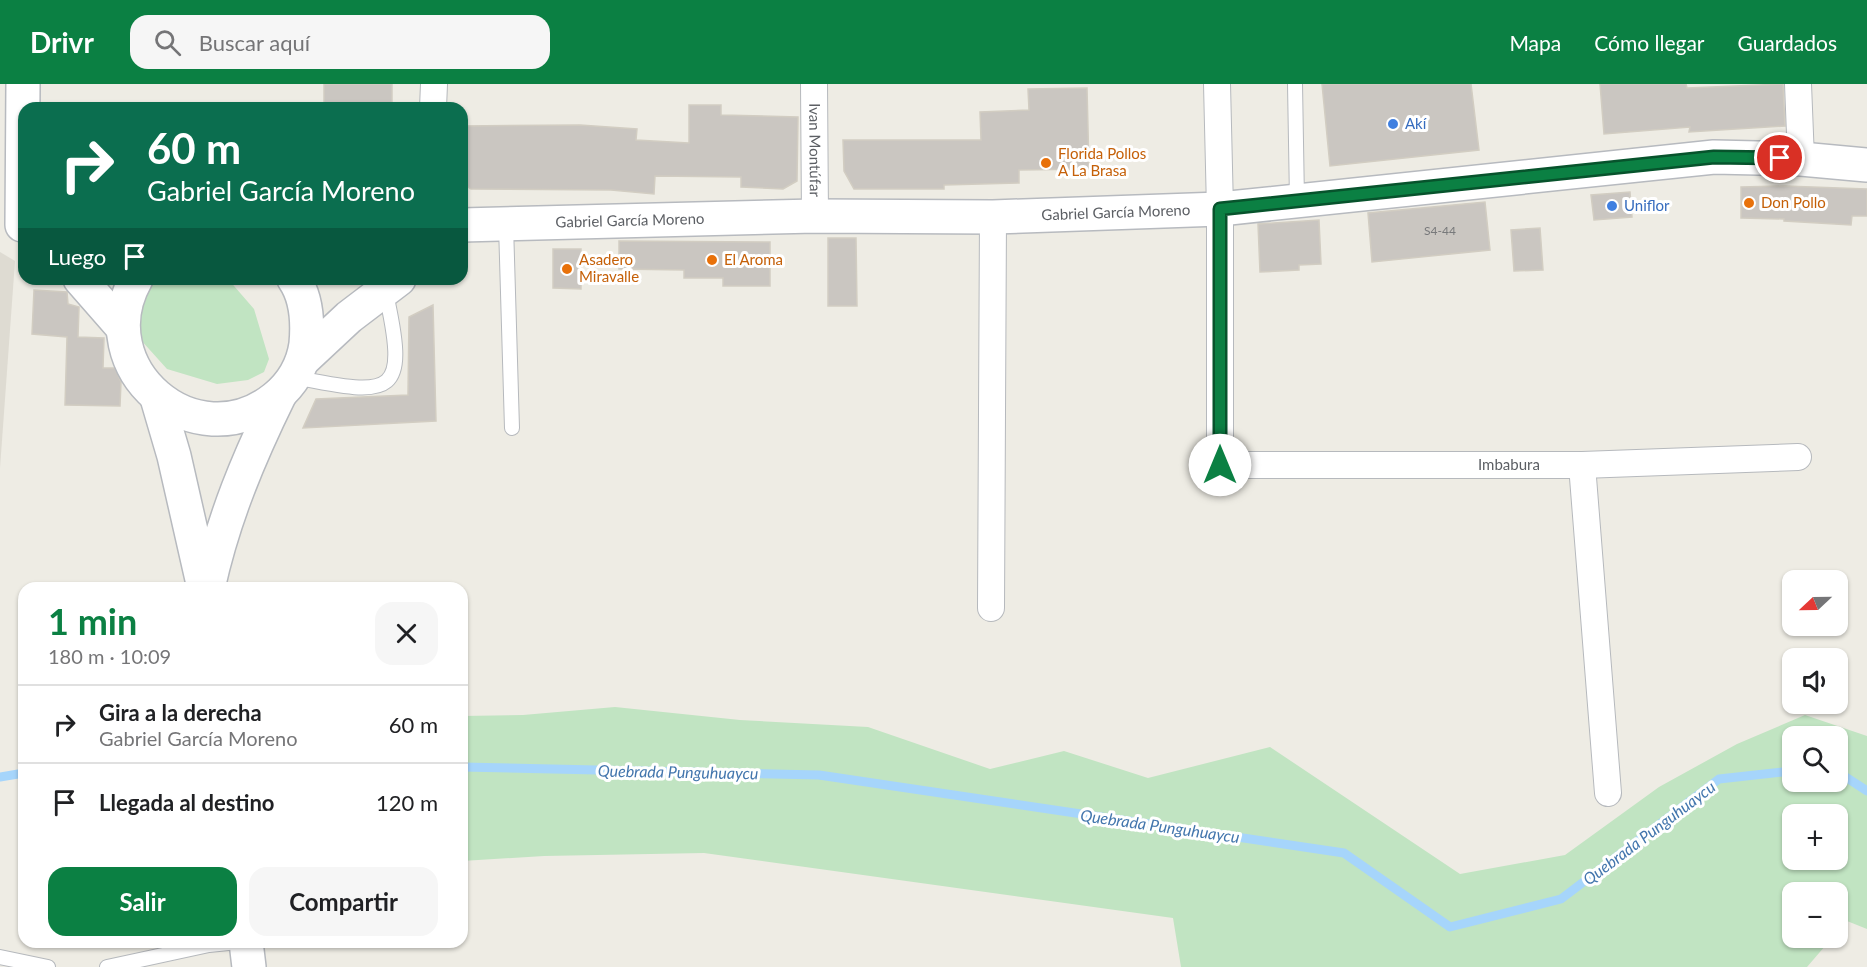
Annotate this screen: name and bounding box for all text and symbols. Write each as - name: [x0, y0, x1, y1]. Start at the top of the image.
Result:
- search box: [130, 15, 550, 69]
- text: Drivr: [30, 25, 94, 59]
- icon: search: [151, 26, 184, 59]
- text: Buscar aquí: [199, 29, 310, 56]
- text: Mapa: [1509, 30, 1561, 55]
- text: Cómo llegar: [1594, 30, 1705, 55]
- text: Guardados: [1738, 30, 1837, 55]
- street label: Ivan Montúfar: [806, 103, 825, 197]
- place label: Akí: [1405, 114, 1428, 132]
- marker: Akí: [1386, 117, 1400, 131]
- text: 60 m: [147, 123, 241, 173]
- icon: right: [48, 126, 126, 204]
- pin: [1754, 132, 1805, 183]
- icon: arrive: [1763, 141, 1796, 174]
- place label: Florida Pollos A La Brasa: [1058, 144, 1146, 179]
- marker: Florida Pollos A La Brasa: [1039, 156, 1053, 170]
- text: Gabriel García Moreno: [147, 174, 415, 207]
- place label: Don Pollo: [1761, 193, 1826, 211]
- place label: Uniflor: [1624, 196, 1670, 214]
- marker: Don Pollo: [1742, 196, 1756, 210]
- marker: Uniflor: [1605, 199, 1619, 213]
- street label: Gabriel García Moreno: [1041, 200, 1191, 223]
- street label: Gabriel García Moreno: [555, 209, 705, 231]
- house number: S4-44: [1424, 223, 1456, 238]
- icon: arrive: [118, 240, 151, 273]
- text: Luego: [48, 243, 106, 270]
- place label: Asadero Miravalle: [579, 250, 639, 285]
- place label: El Aroma: [724, 250, 783, 268]
- marker: El Aroma: [705, 253, 719, 267]
- marker: Asadero Miravalle: [560, 262, 574, 276]
- position arrow: [1188, 433, 1252, 497]
- street label: Imbabura: [1478, 455, 1540, 473]
- north arrow: [1782, 570, 1848, 636]
- map controls: [1782, 570, 1848, 948]
- text: 1 min: [48, 599, 137, 643]
- button: close: [375, 602, 438, 665]
- text: 180 m · 10:09: [48, 644, 171, 668]
- button: sound: [1782, 648, 1848, 714]
- text: Gira a la derecha: [99, 699, 262, 726]
- icon: right: [48, 708, 81, 741]
- text: 60 m: [389, 711, 438, 738]
- text: Gabriel García Moreno: [99, 726, 297, 750]
- button: search: [1782, 726, 1848, 792]
- water label: Quebrada Punguhuaycu: [598, 761, 758, 782]
- water label: Quebrada Punguhuaycu: [1579, 777, 1719, 888]
- icon: arrive: [48, 786, 81, 819]
- text: Llegada al destino: [99, 789, 275, 816]
- text: 120 m: [376, 789, 438, 816]
- button: +: [1782, 804, 1848, 870]
- water label: Quebrada Punguhuaycu: [1079, 805, 1241, 846]
- button: Salir: [48, 867, 237, 936]
- button: Compartir: [249, 867, 438, 936]
- button: −: [1782, 882, 1848, 948]

